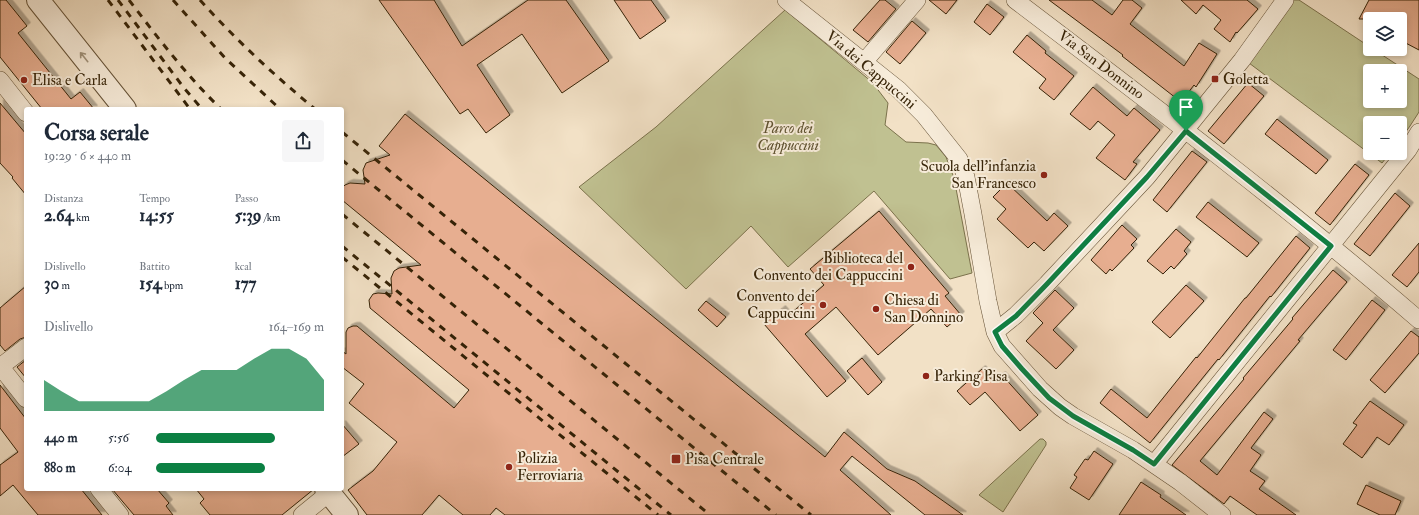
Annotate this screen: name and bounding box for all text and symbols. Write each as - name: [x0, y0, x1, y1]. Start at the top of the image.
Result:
- map controls: [1363, 12, 1407, 160]
- button: layers: [1363, 12, 1407, 56]
- street label: Via San Donnino: [1054, 26, 1148, 104]
- street label: Via dei Cappuccini: [821, 27, 920, 114]
- one-way arrow: [79, 51, 88, 62]
- button: +: [1363, 64, 1407, 108]
- place label: Goletta: [1223, 70, 1270, 89]
- place label: Elisa e Carla: [32, 71, 108, 90]
- marker: Goletta: [1210, 74, 1220, 84]
- marker: Elisa e Carla: [19, 75, 29, 85]
- pin: [1169, 90, 1203, 131]
- icon: arrive: [1175, 96, 1197, 118]
- button: −: [1363, 116, 1407, 160]
- text: Corsa serale: [44, 119, 149, 147]
- park label: Parco dei Cappuccini: [757, 119, 819, 155]
- button: share: [282, 120, 324, 162]
- text: 19:29 · 6 × 440 m: [44, 148, 131, 164]
- place label: Scuola dell'infanzia San Francesco: [921, 157, 1037, 193]
- marker: Scuola dell'infanzia San Francesco: [1039, 170, 1049, 180]
- text: Distanza: [44, 192, 83, 205]
- text: Tempo: [139, 192, 170, 205]
- text: Passo: [235, 192, 258, 205]
- text: 2.64: [44, 205, 74, 226]
- text: 14:55: [139, 205, 174, 226]
- text: 5:39: [235, 205, 262, 226]
- text: km: [74, 211, 90, 224]
- text: /km: [262, 211, 281, 224]
- place label: Biblioteca del Convento dei Cappuccini: [753, 249, 903, 286]
- text: Dislivello: [44, 260, 85, 273]
- text: Battito: [139, 260, 170, 273]
- text: kcal: [235, 260, 252, 273]
- marker: Biblioteca del Convento dei Cappuccini: [906, 262, 916, 272]
- text: 30: [44, 273, 59, 294]
- text: 154: [139, 273, 162, 294]
- text: 177: [235, 273, 256, 294]
- text: m: [59, 279, 70, 292]
- text: bpm: [162, 279, 183, 292]
- place label: Convento dei Cappuccini: [736, 287, 815, 324]
- place label: Chiesa di San Donnino: [884, 291, 963, 327]
- marker: Convento dei Cappuccini: [818, 300, 828, 310]
- marker: Chiesa di San Donnino: [871, 304, 881, 314]
- text: Dislivello: [44, 319, 93, 335]
- text: 164–169 m: [269, 319, 324, 335]
- place label: Parking Pisa: [934, 367, 1008, 386]
- marker: Parking Pisa: [921, 371, 931, 381]
- text: 440 m: [44, 430, 78, 446]
- text: 5:56: [108, 430, 129, 446]
- place label: Polizia Ferroviaria: [517, 449, 584, 485]
- place label: Pisa Centrale: [685, 450, 764, 469]
- marker: Pisa Centrale: [670, 453, 682, 465]
- text: 880 m: [44, 460, 76, 476]
- text: 6:04: [108, 460, 131, 476]
- marker: Polizia Ferroviaria: [504, 462, 514, 472]

